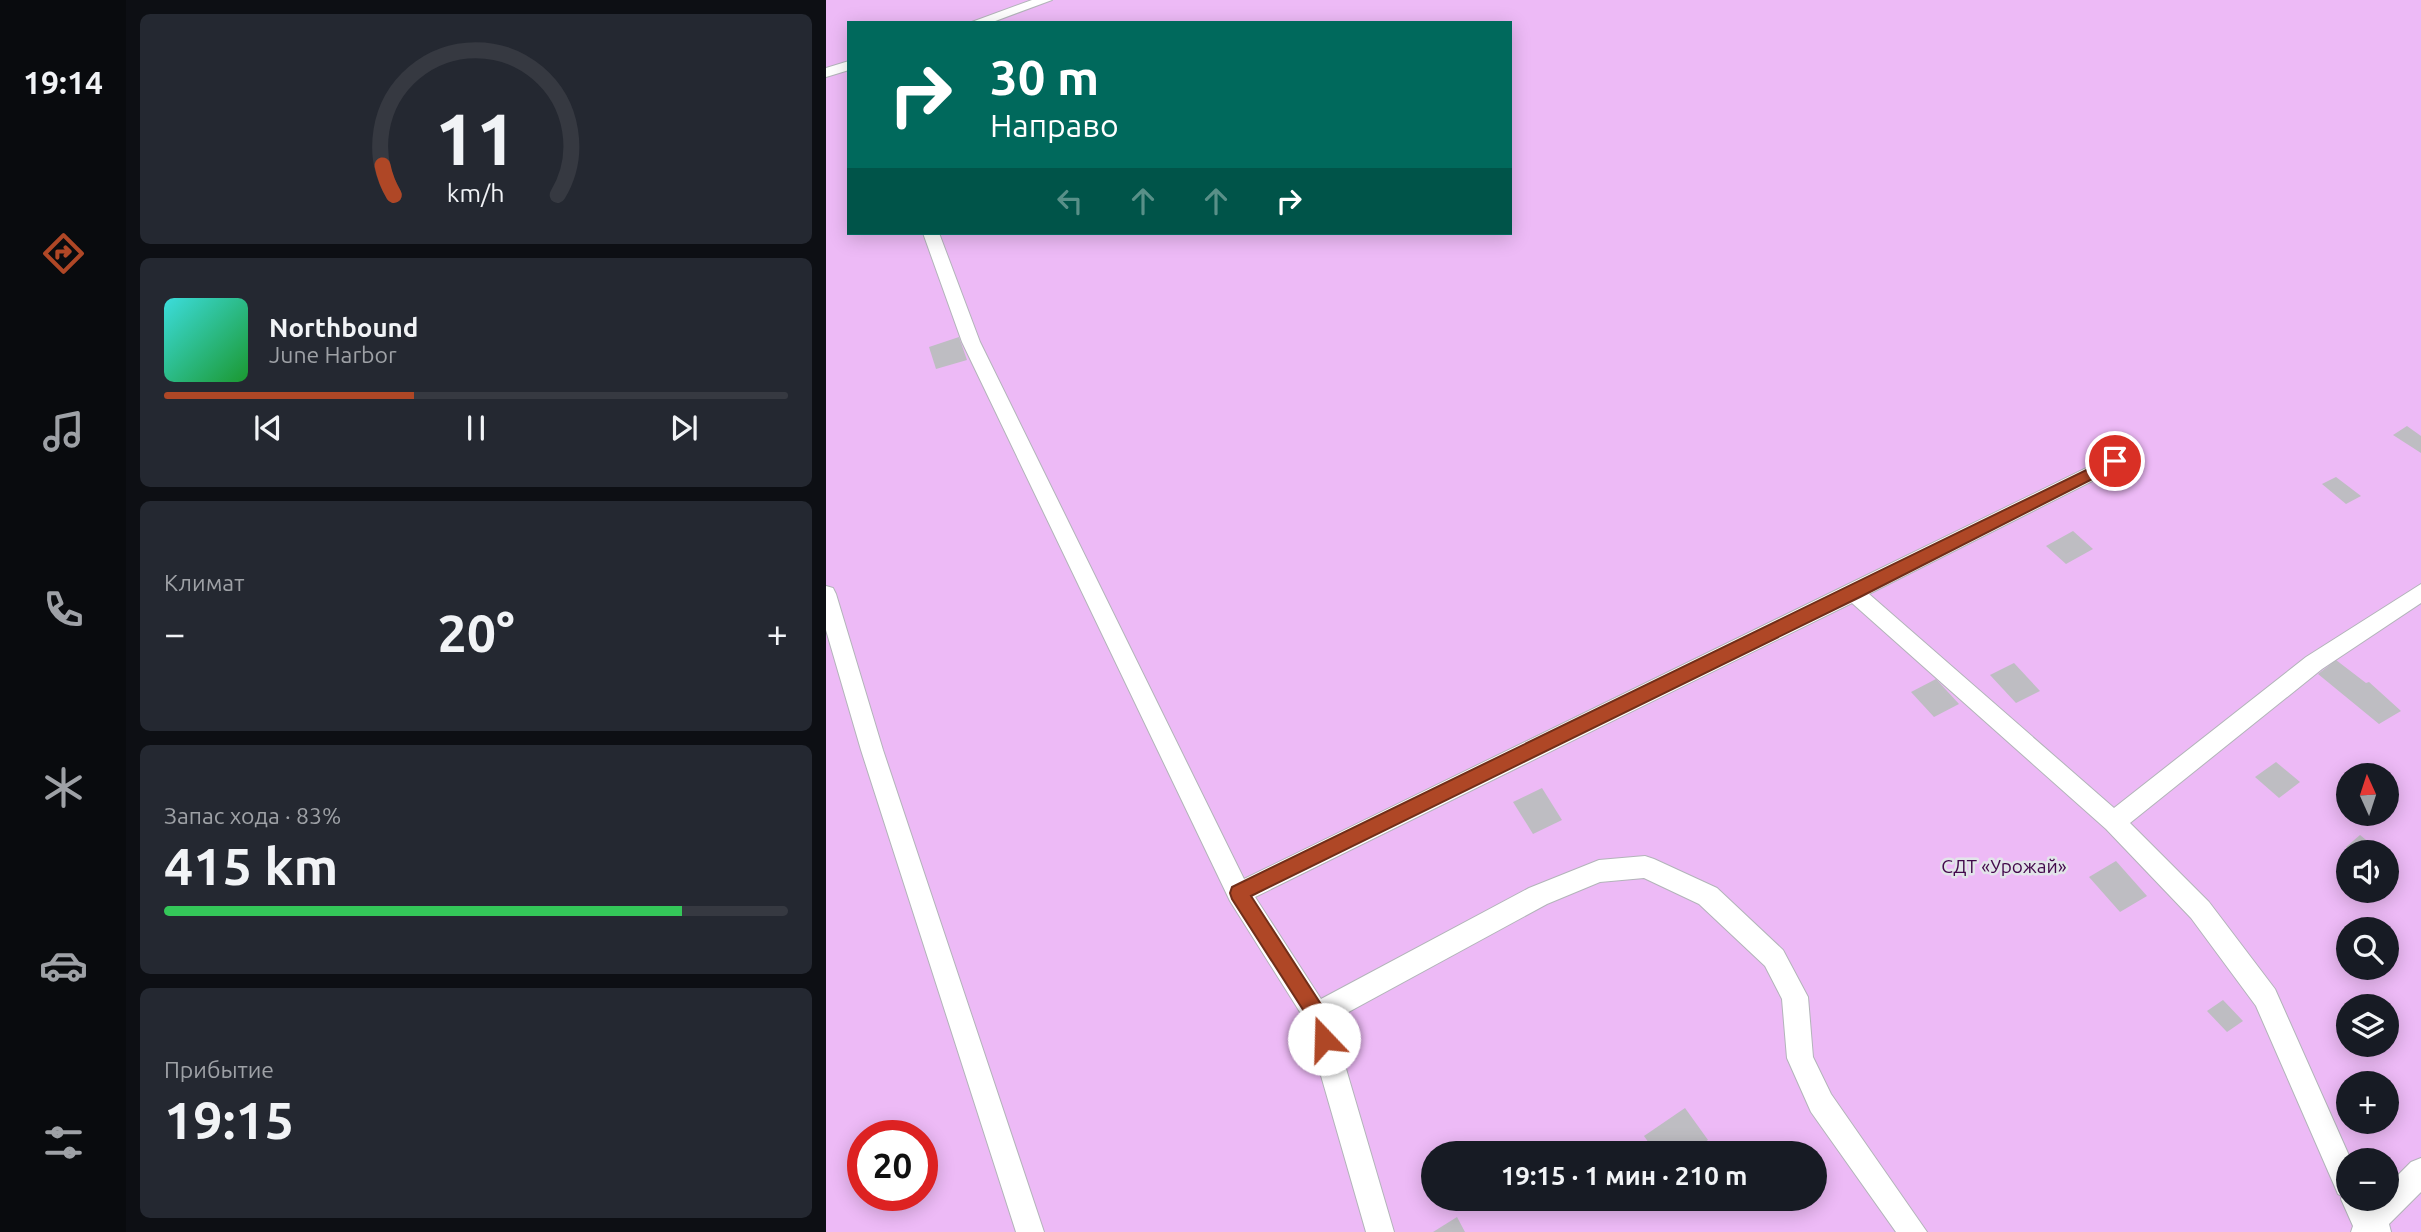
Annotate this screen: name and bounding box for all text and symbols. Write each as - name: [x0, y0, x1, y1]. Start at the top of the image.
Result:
- icon: right: [875, 49, 966, 140]
- text: 30 m: [990, 49, 1099, 104]
- text: 19:14: [23, 64, 103, 100]
- text: 11: [435, 97, 517, 179]
- text: Направо: [990, 107, 1119, 143]
- text: km/h: [447, 179, 505, 207]
- icon: left: [1051, 182, 1089, 220]
- icon: ahead: [1124, 182, 1162, 220]
- icon: ahead: [1197, 182, 1235, 220]
- icon: right: [1270, 182, 1308, 220]
- icon: directions: [39, 229, 88, 278]
- text: Northbound: [269, 313, 418, 342]
- text: June Harbor: [269, 342, 397, 367]
- icon: music: [39, 407, 88, 456]
- icon: previous: [249, 409, 287, 447]
- icon: pause: [457, 409, 495, 447]
- icon: next: [665, 409, 703, 447]
- pin: [2085, 431, 2145, 491]
- icon: arrive: [2096, 442, 2134, 480]
- text: Климат: [164, 570, 244, 595]
- icon: phone: [39, 585, 88, 634]
- text: 20°: [437, 604, 515, 662]
- text: −: [164, 612, 185, 654]
- text: +: [767, 612, 788, 654]
- icon: climate: [39, 763, 88, 812]
- north arrow: [2336, 763, 2399, 826]
- map controls: [2336, 763, 2399, 1211]
- text: Запас хода · 83%: [164, 803, 341, 828]
- text: 415 km: [164, 837, 338, 895]
- button: sound: [2336, 840, 2399, 903]
- park label: СДТ «Урожай»: [1941, 855, 2067, 877]
- button: search: [2336, 917, 2399, 980]
- icon: car: [39, 941, 88, 990]
- button: layers: [2336, 994, 2399, 1057]
- position arrow: [1287, 1002, 1361, 1076]
- text: Прибытие: [164, 1057, 274, 1082]
- button: +: [2336, 1071, 2399, 1134]
- text: 19:15: [164, 1091, 294, 1149]
- icon: filters: [39, 1118, 88, 1167]
- speed limit sign: 20: [847, 1120, 938, 1211]
- button: −: [2336, 1148, 2399, 1211]
- text: 19:15 · 1 мин · 210 m: [1501, 1161, 1747, 1190]

